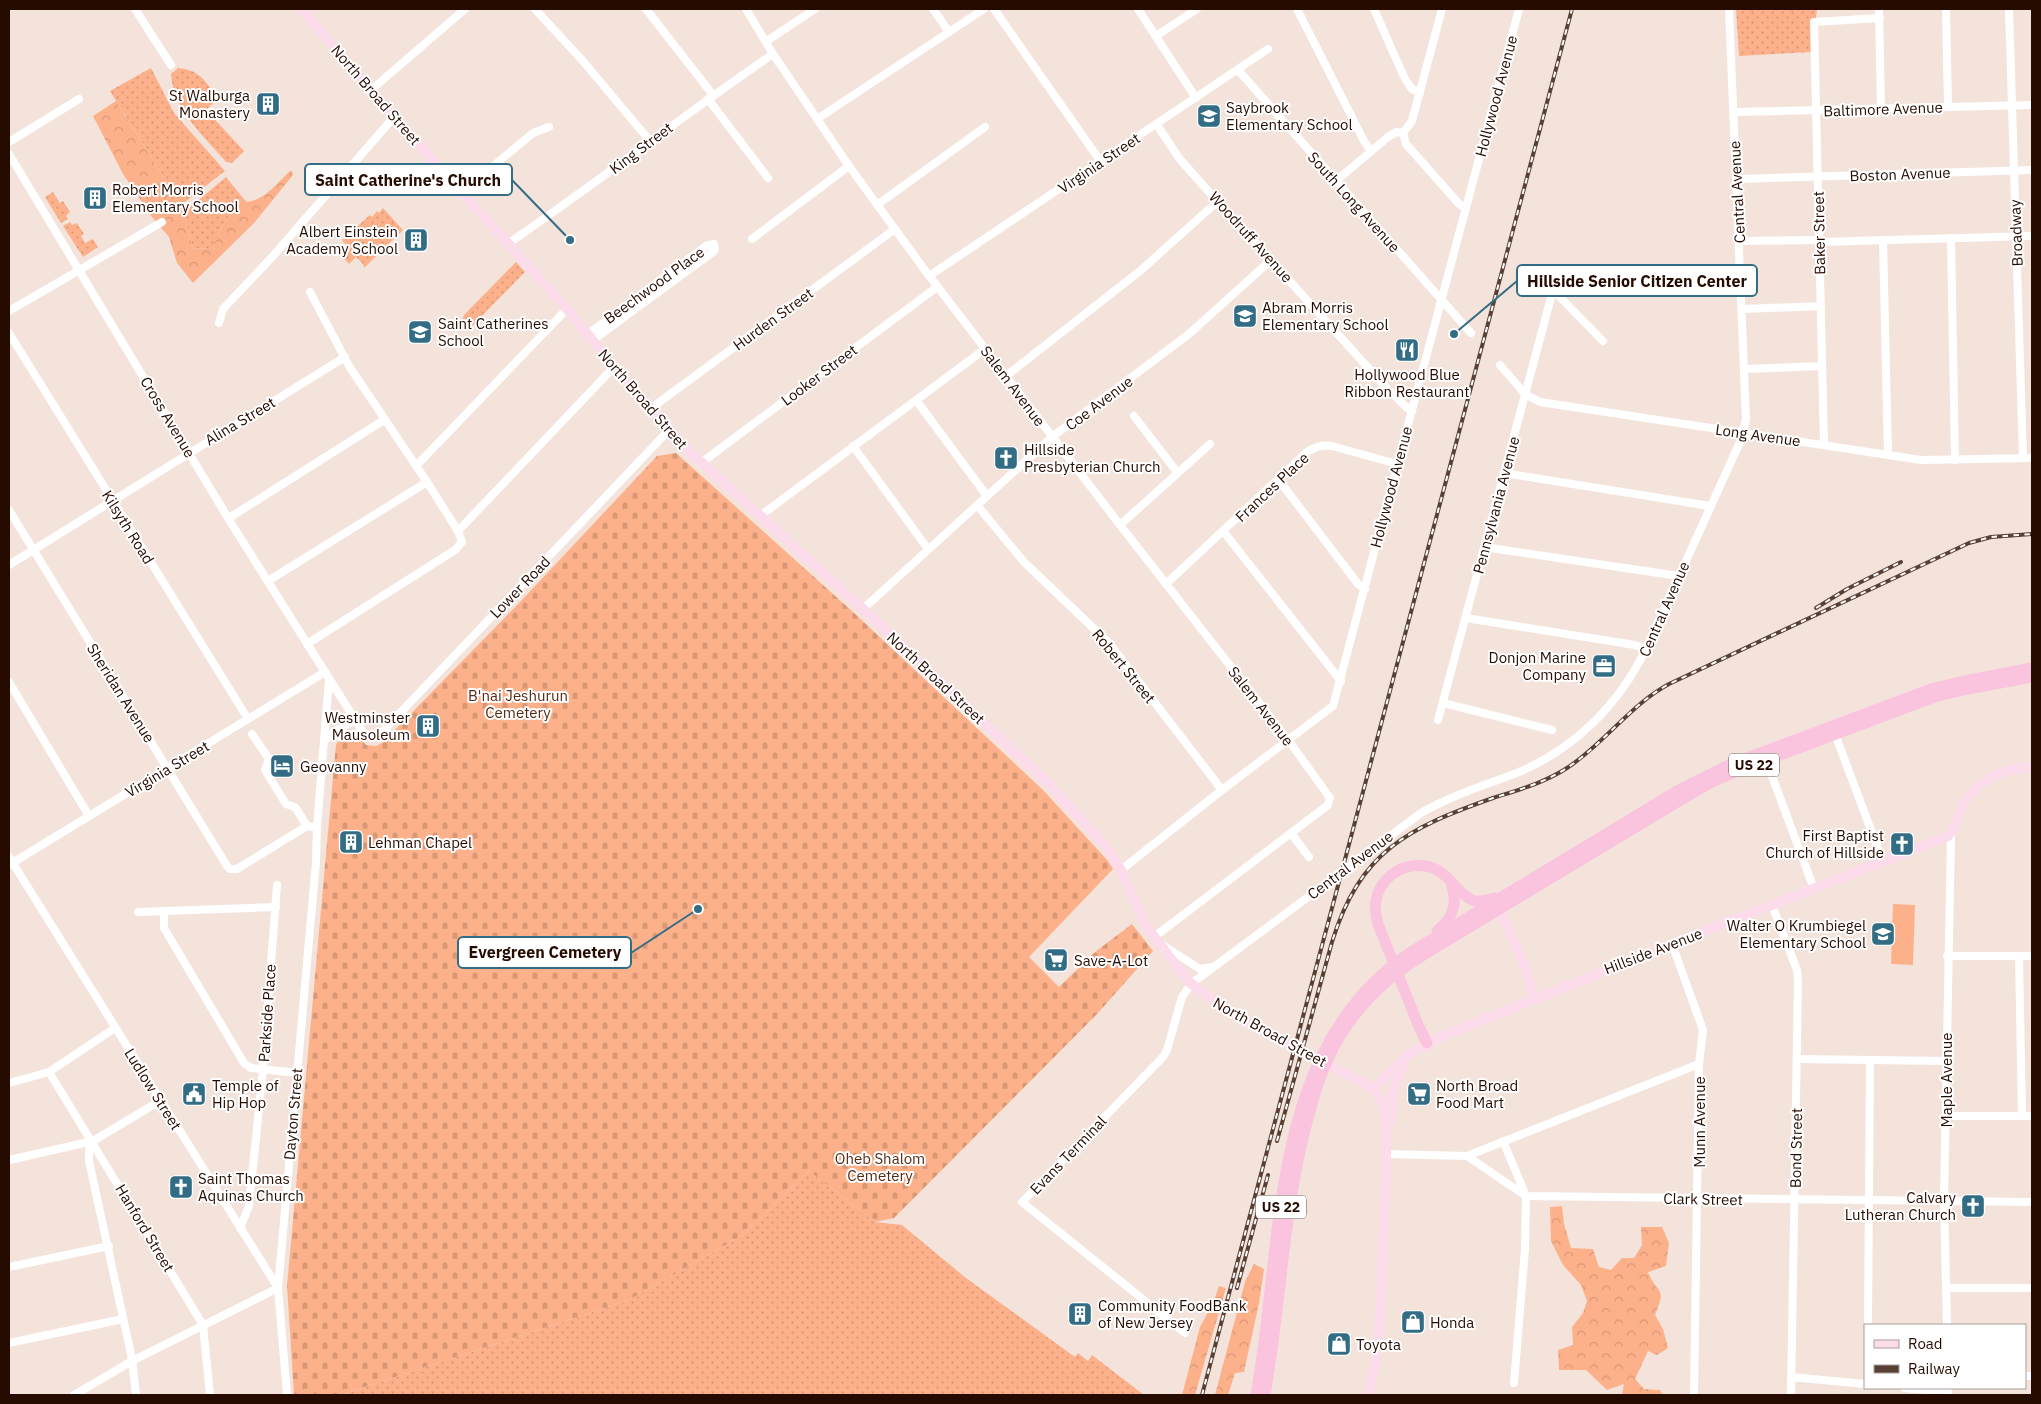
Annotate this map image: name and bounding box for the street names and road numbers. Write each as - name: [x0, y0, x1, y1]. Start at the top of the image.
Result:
- street label: Hollywood Avenue: [1471, 33, 1521, 159]
- street label: North Broad Street: [327, 41, 425, 149]
- street label: Baltimore Avenue: [1823, 97, 1943, 121]
- street label: King Street: [606, 118, 676, 178]
- street label: Virginia Street: [1054, 129, 1144, 197]
- street label: Central Avenue: [1725, 140, 1749, 244]
- street label: South Long Avenue: [1304, 148, 1404, 256]
- street label: Boston Avenue: [1849, 163, 1951, 185]
- street label: Woodruff Avenue: [1205, 188, 1297, 286]
- street label: Baker Street: [1809, 191, 1829, 275]
- street label: Broadway: [2005, 199, 2027, 267]
- street label: Beechwood Place: [600, 242, 708, 328]
- street label: Hurden Street: [729, 283, 817, 355]
- street label: Looker Street: [777, 340, 861, 410]
- street label: Salem Avenue: [977, 342, 1049, 430]
- street label: North Broad Street: [594, 345, 692, 453]
- street label: Coe Avenue: [1062, 371, 1136, 435]
- street label: Cross Avenue: [136, 373, 200, 461]
- street label: Alina Street: [201, 393, 279, 449]
- street label: Long Avenue: [1714, 420, 1802, 450]
- street label: Hollywood Avenue: [1366, 424, 1416, 550]
- street label: Pennsylvania Avenue: [1468, 434, 1524, 576]
- street label: Frances Place: [1231, 448, 1313, 526]
- street label: Kilsyth Road: [98, 486, 158, 568]
- street label: Lower Road: [486, 552, 554, 622]
- street label: Central Avenue: [1634, 558, 1694, 660]
- street label: Robert Street: [1088, 625, 1160, 707]
- street label: North Broad Street: [883, 628, 989, 728]
- street label: Sheridan Avenue: [83, 640, 159, 746]
- street label: Salem Avenue: [1224, 662, 1298, 750]
- street label: Virginia Street: [122, 736, 212, 802]
- road number: US 22: [1729, 754, 1779, 776]
- street label: Central Avenue: [1303, 827, 1397, 903]
- street label: Hillside Avenue: [1601, 923, 1705, 979]
- street label: Parkside Place: [254, 963, 280, 1063]
- street label: North Broad Street: [1210, 993, 1330, 1071]
- street label: Maple Avenue: [1937, 1033, 1956, 1127]
- street label: Ludlow Street: [120, 1044, 186, 1134]
- street label: Dayton Street: [280, 1067, 306, 1161]
- street label: Munn Avenue: [1690, 1076, 1709, 1168]
- street label: Bond Street: [1786, 1108, 1806, 1188]
- street label: Evans Terminal: [1026, 1112, 1110, 1198]
- street label: Hanford Street: [111, 1181, 179, 1275]
- street label: Clark Street: [1663, 1189, 1743, 1209]
- road number: US 22: [1256, 1196, 1306, 1218]

